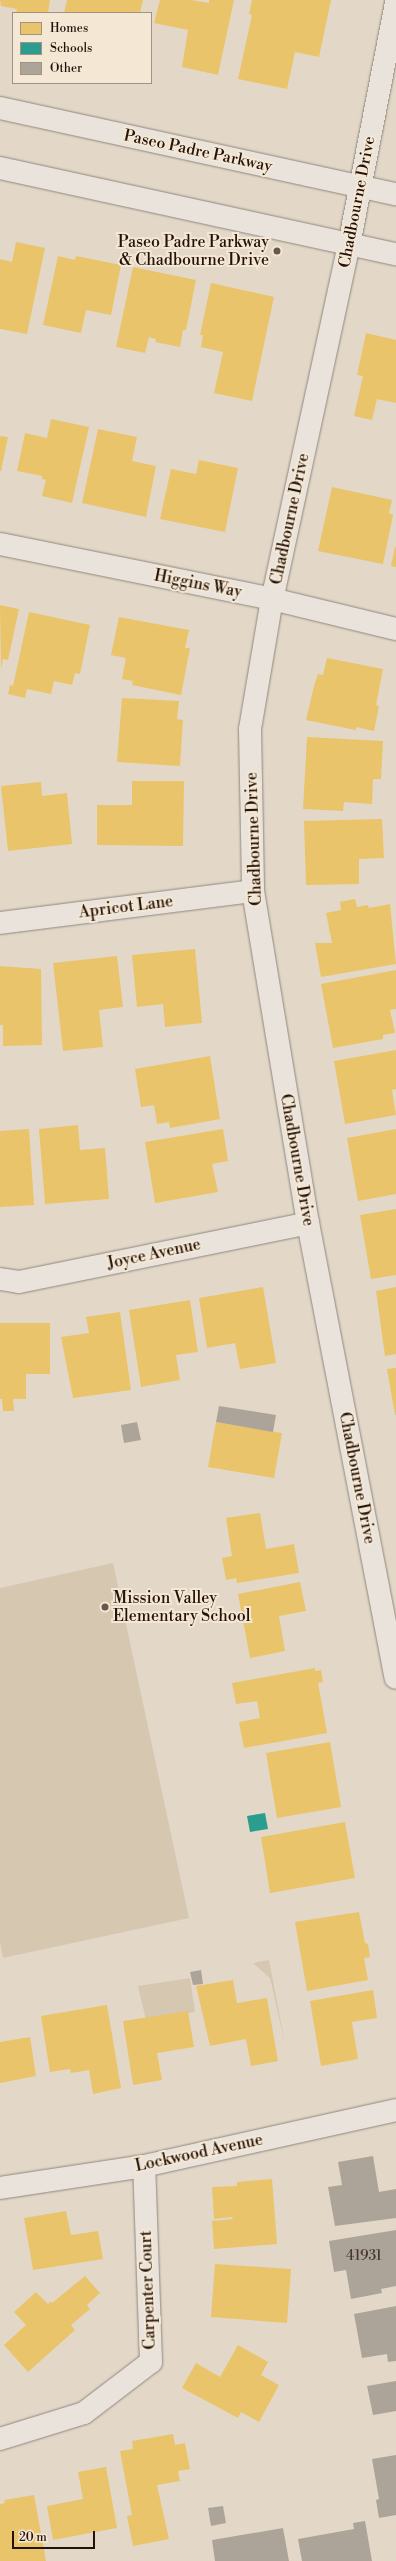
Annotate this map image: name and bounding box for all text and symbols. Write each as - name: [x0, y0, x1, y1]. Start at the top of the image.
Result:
- legend: [12, 12, 152, 84]
- text: Homes: [50, 21, 88, 36]
- text: Schools: [50, 41, 92, 56]
- text: Other: [50, 61, 82, 76]
- street label: Paseo Padre Parkway: [122, 126, 274, 176]
- street label: Chadbourne Drive: [335, 135, 379, 269]
- place label: Paseo Padre Parkway & Chadbourne Drive: [118, 232, 269, 270]
- marker: Paseo Padre Parkway & Chadbourne Drive: [272, 246, 282, 256]
- street label: Chadbourne Drive: [267, 452, 313, 586]
- street label: Higgins Way: [152, 566, 244, 602]
- street label: Chadbourne Drive: [242, 772, 266, 906]
- street label: Apricot Lane: [78, 892, 174, 922]
- street label: Chadbourne Drive: [276, 1092, 318, 1228]
- street label: Joyce Avenue: [105, 1235, 203, 1273]
- street label: Chadbourne Drive: [335, 1411, 379, 1545]
- place label: Mission Valley Elementary School: [113, 1588, 250, 1626]
- marker: Mission Valley Elementary School: [100, 1602, 110, 1612]
- street label: Lockwood Avenue: [133, 2130, 265, 2176]
- street label: Carpenter Court: [136, 2230, 160, 2350]
- house number: 41931: [346, 2248, 382, 2264]
- scale bar: [14, 2523, 97, 2549]
- text: 20 m: [19, 2530, 47, 2545]

